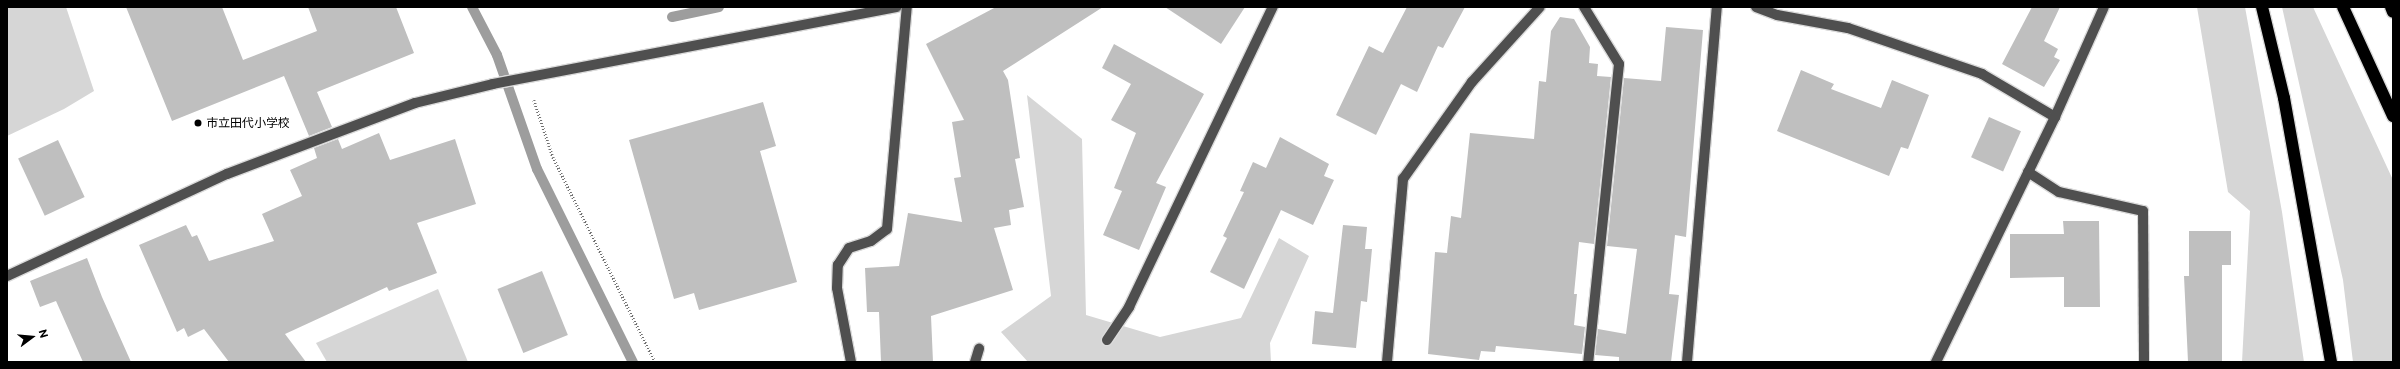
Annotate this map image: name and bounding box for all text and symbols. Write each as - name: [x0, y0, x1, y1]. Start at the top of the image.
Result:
- place label: 市立田代小学校: [206, 116, 290, 130]
- marker: 市立田代小学校: [193, 118, 203, 128]
- north arrow: [12, 317, 52, 357]
- text: N: [37, 328, 51, 339]

